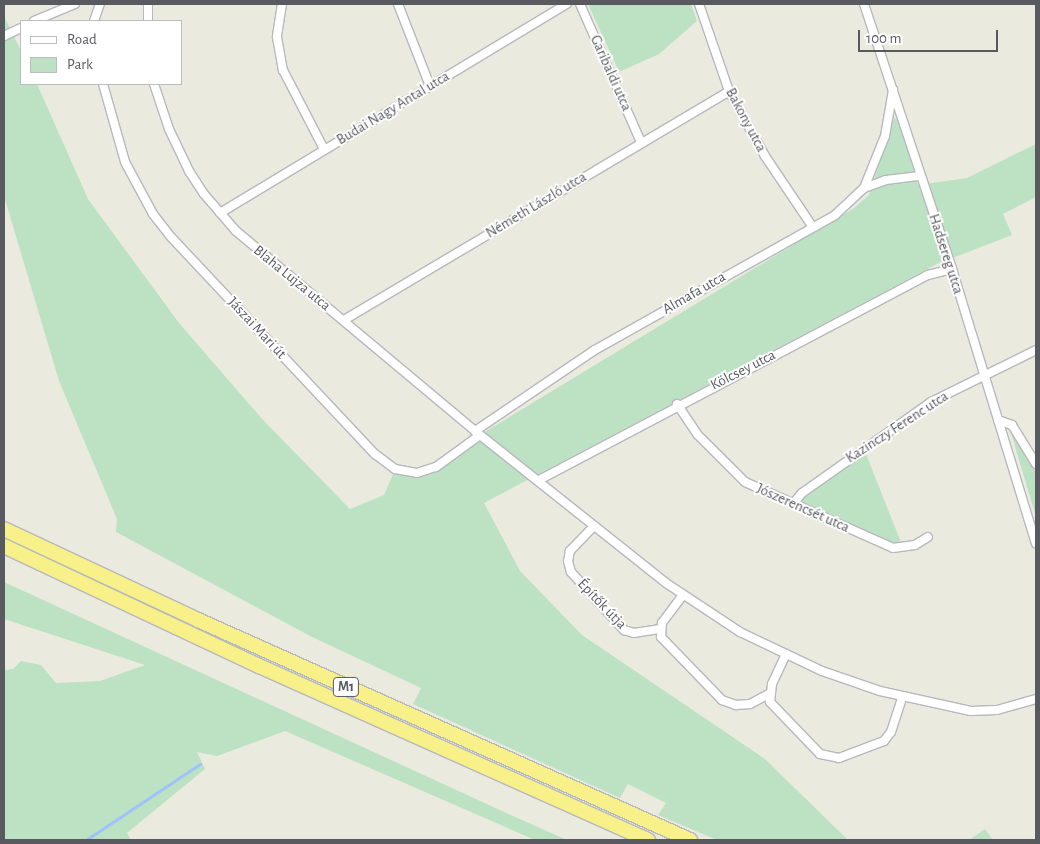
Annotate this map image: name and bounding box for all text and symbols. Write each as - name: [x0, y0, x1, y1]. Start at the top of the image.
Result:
- legend: [20, 20, 182, 85]
- scale bar: [860, 20, 1000, 52]
- text: 100 m: [866, 31, 901, 46]
- text: Road: [67, 32, 97, 47]
- street label: Garibaldi utca: [586, 32, 636, 114]
- text: Park: [67, 57, 93, 72]
- street label: Budai Nagy Antal utca: [333, 67, 453, 149]
- street label: Bakony utca: [722, 85, 770, 155]
- street label: Németh László utca: [482, 168, 590, 242]
- street label: Hadsereg utca: [925, 212, 967, 296]
- street label: Blaha Lujza utca: [250, 241, 334, 315]
- street label: Almafa utca: [659, 268, 729, 318]
- street label: Jászai Mari út: [224, 293, 290, 363]
- street label: Kölcsey utca: [707, 346, 779, 394]
- street label: Kazinczy Ferenc utca: [842, 387, 952, 467]
- street label: Jószerencsét utca: [754, 479, 852, 537]
- street label: Építők útja: [574, 575, 630, 633]
- road number: M1: [332, 676, 360, 699]

